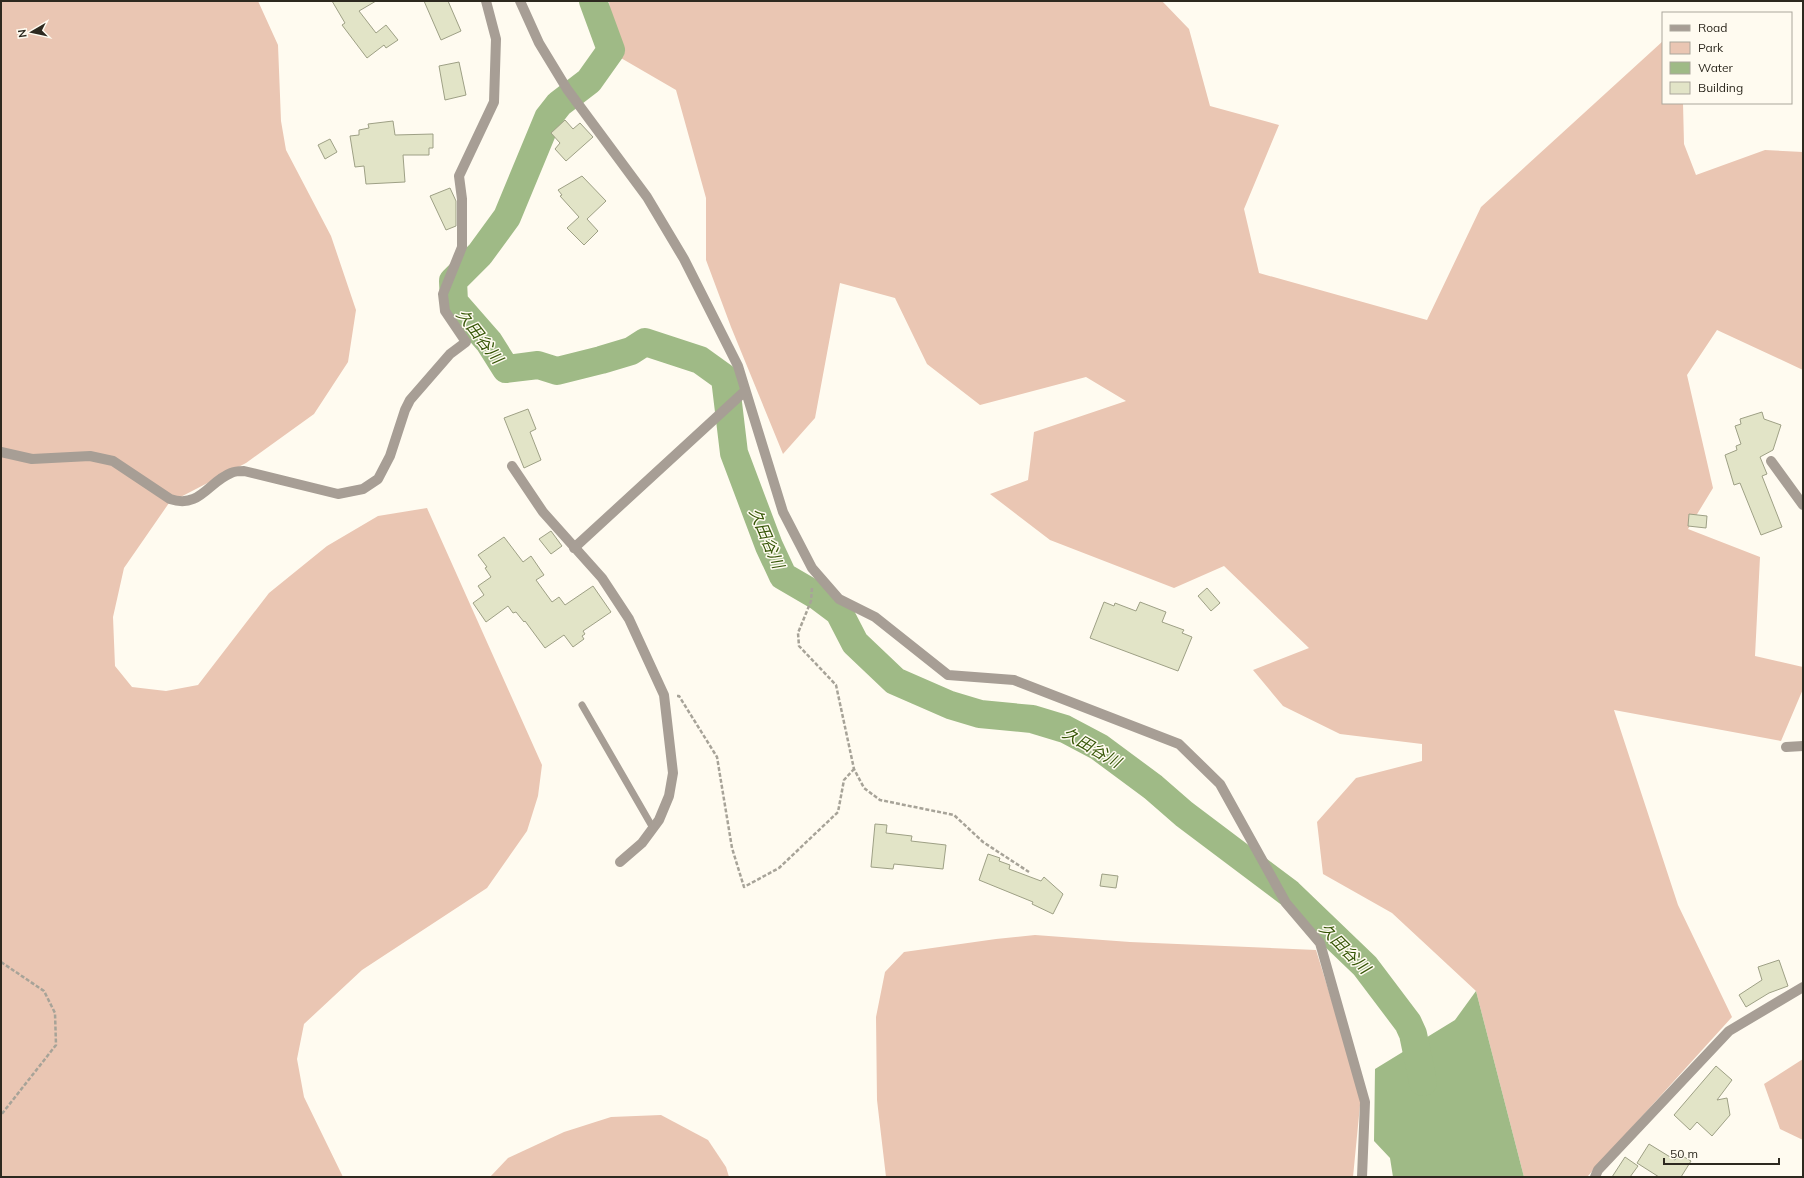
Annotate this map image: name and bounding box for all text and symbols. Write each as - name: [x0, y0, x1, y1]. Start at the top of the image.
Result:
- north arrow: [12, 12, 52, 52]
- legend: [1662, 12, 1792, 104]
- text: Road: [1698, 20, 1727, 35]
- text: N: [15, 28, 30, 39]
- text: Park: [1698, 40, 1724, 55]
- text: Water: [1698, 60, 1734, 75]
- text: Building: [1698, 80, 1743, 95]
- water label: 久田谷川: [452, 305, 509, 369]
- water label: 久田谷川: [745, 505, 789, 573]
- water label: 久田谷川: [1059, 722, 1126, 773]
- water label: 久田谷川: [1315, 918, 1376, 979]
- scale bar: [1664, 1140, 1779, 1166]
- text: 50 m: [1670, 1146, 1698, 1161]

